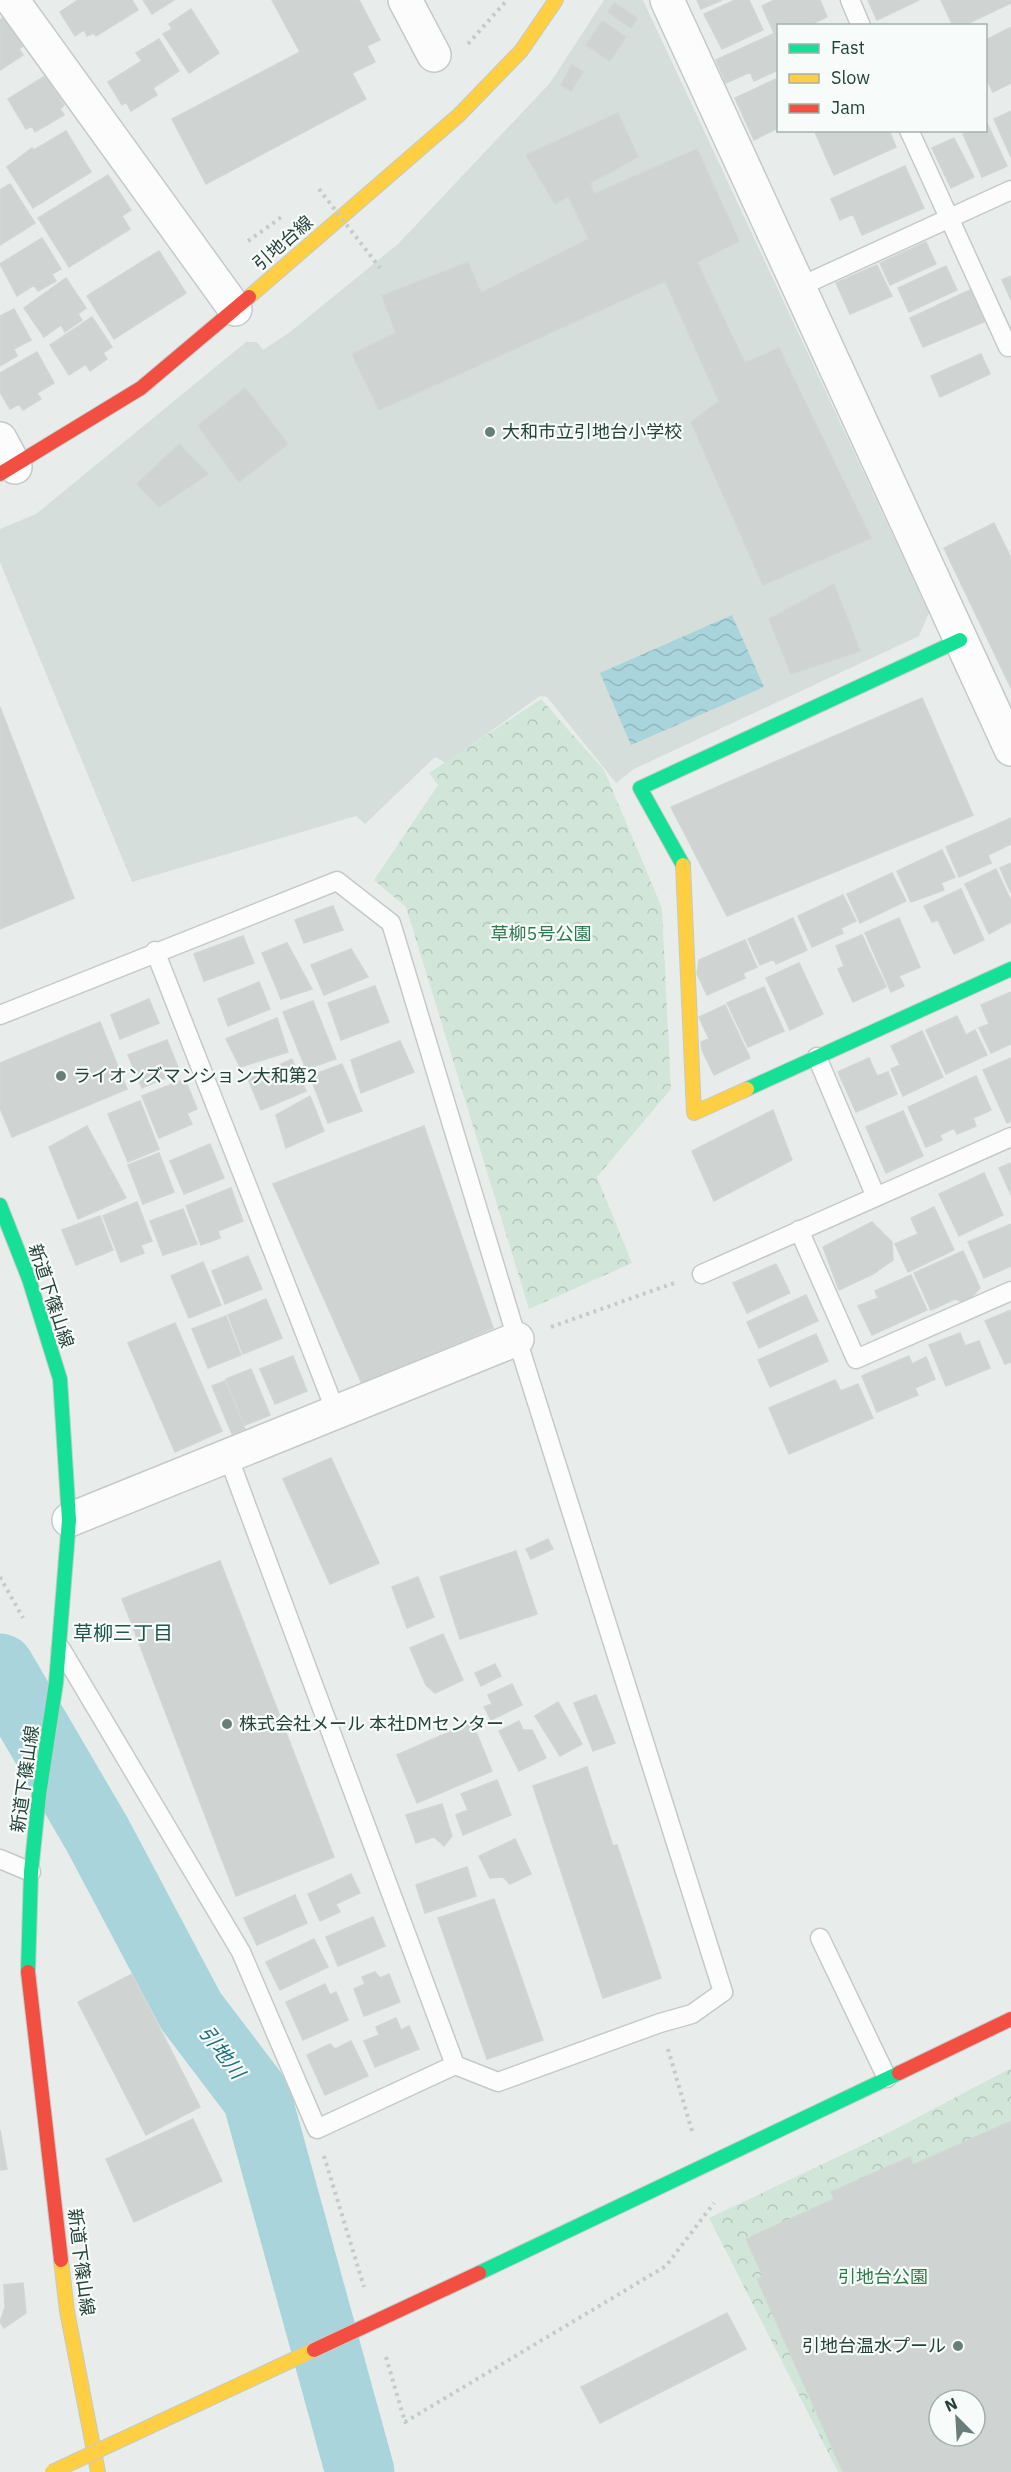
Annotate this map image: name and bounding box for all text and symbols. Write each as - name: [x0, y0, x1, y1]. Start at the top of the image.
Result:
- legend: [777, 24, 987, 132]
- text: Fast: [831, 36, 865, 59]
- text: Slow: [831, 66, 870, 89]
- text: Jam: [831, 96, 866, 119]
- street label: 引地台線: [248, 210, 317, 275]
- place label: 大和市立引地台小学校: [502, 420, 682, 443]
- marker: 大和市立引地台小学校: [483, 425, 497, 439]
- park label: 草柳5号公園: [491, 922, 591, 945]
- place label: ライオンズマンション大和第2: [73, 1064, 317, 1087]
- marker: ライオンズマンション大和第2: [54, 1069, 68, 1083]
- street label: 新道下篠山線: [24, 1241, 79, 1351]
- district label: 草柳三丁目: [73, 1619, 173, 1646]
- place label: 株式会社メール 本社DMセンター: [239, 1712, 504, 1735]
- marker: 株式会社メール 本社DMセンター: [220, 1717, 234, 1731]
- street label: 新道下篠山線: [6, 1724, 43, 1834]
- water label: 引地川: [194, 2020, 252, 2085]
- street label: 新道下篠山線: [64, 2207, 99, 2317]
- park label: 引地台公園: [838, 2265, 928, 2288]
- place label: 引地台温水プール: [802, 2334, 946, 2357]
- marker: 引地台温水プール: [951, 2339, 965, 2353]
- north arrow: [927, 2388, 987, 2448]
- text: N: [942, 2393, 960, 2416]

